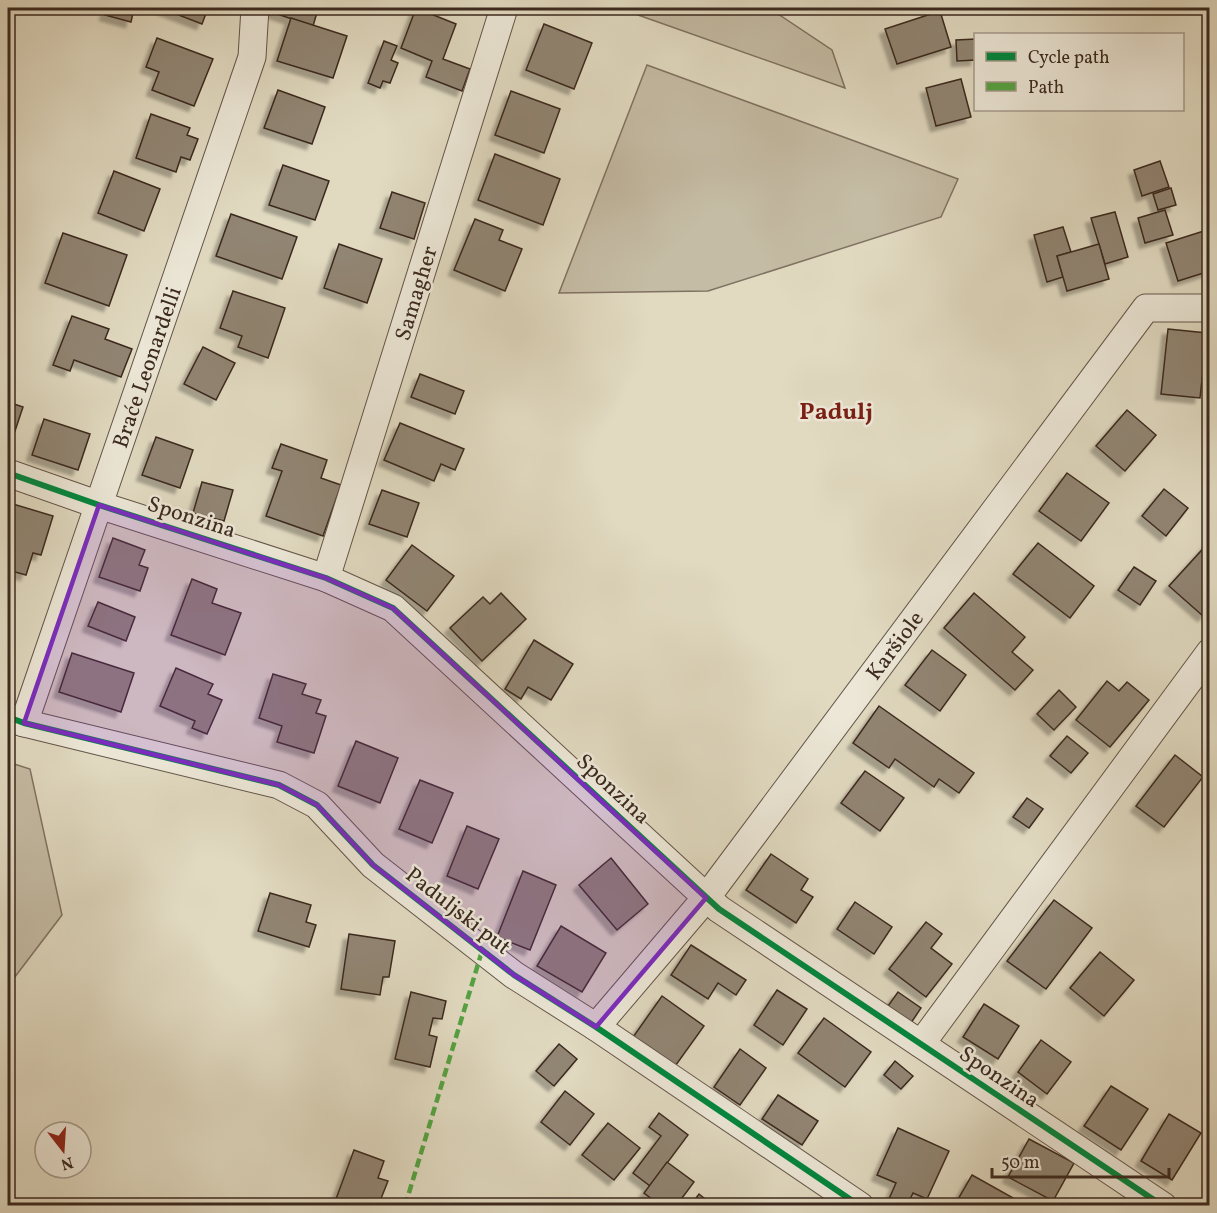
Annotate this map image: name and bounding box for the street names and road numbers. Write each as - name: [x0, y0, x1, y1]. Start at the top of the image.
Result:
- street label: Samagher: [388, 243, 446, 345]
- street label: Braće Leonardelli: [106, 283, 191, 453]
- street label: Sponzina: [143, 490, 239, 547]
- street label: Karšiole: [860, 605, 932, 688]
- street label: Sponzina: [568, 747, 656, 832]
- street label: Paduljski put: [398, 861, 517, 963]
- street label: Sponzina: [952, 1040, 1045, 1116]

